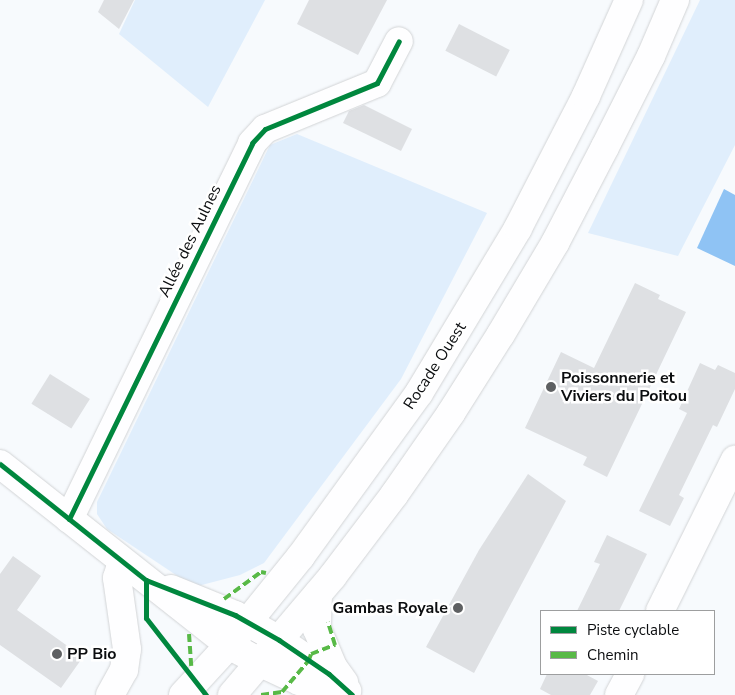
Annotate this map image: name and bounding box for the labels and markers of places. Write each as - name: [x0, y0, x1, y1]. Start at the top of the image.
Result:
- place label: Poissonnerie et Viviers du Poitou: [561, 368, 687, 406]
- marker: Poissonnerie et Viviers du Poitou: [545, 381, 557, 393]
- place label: Gambas Royale: [332, 598, 448, 618]
- marker: Gambas Royale: [452, 602, 464, 614]
- place label: PP Bio: [67, 644, 116, 664]
- marker: PP Bio: [51, 648, 63, 660]

